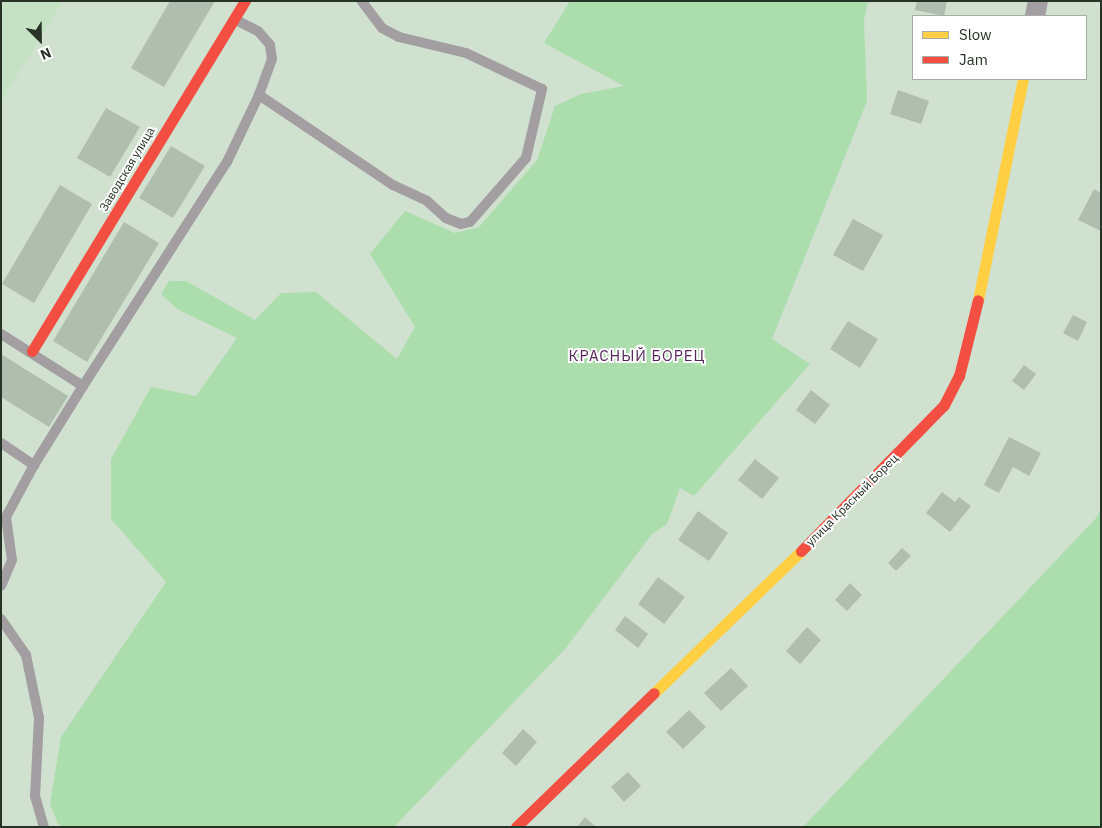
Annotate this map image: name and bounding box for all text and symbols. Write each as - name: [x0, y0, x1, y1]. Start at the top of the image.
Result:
- north arrow: [15, 15, 65, 65]
- legend: [912, 15, 1087, 80]
- text: Slow: [959, 25, 992, 44]
- text: N: [38, 44, 54, 64]
- text: Jam: [959, 50, 988, 69]
- street label: Заводская улица: [96, 124, 158, 214]
- district label: КРАСНЫЙ БОРЕЦ: [567, 347, 707, 365]
- street label: улица Красный Борец: [803, 451, 901, 549]

